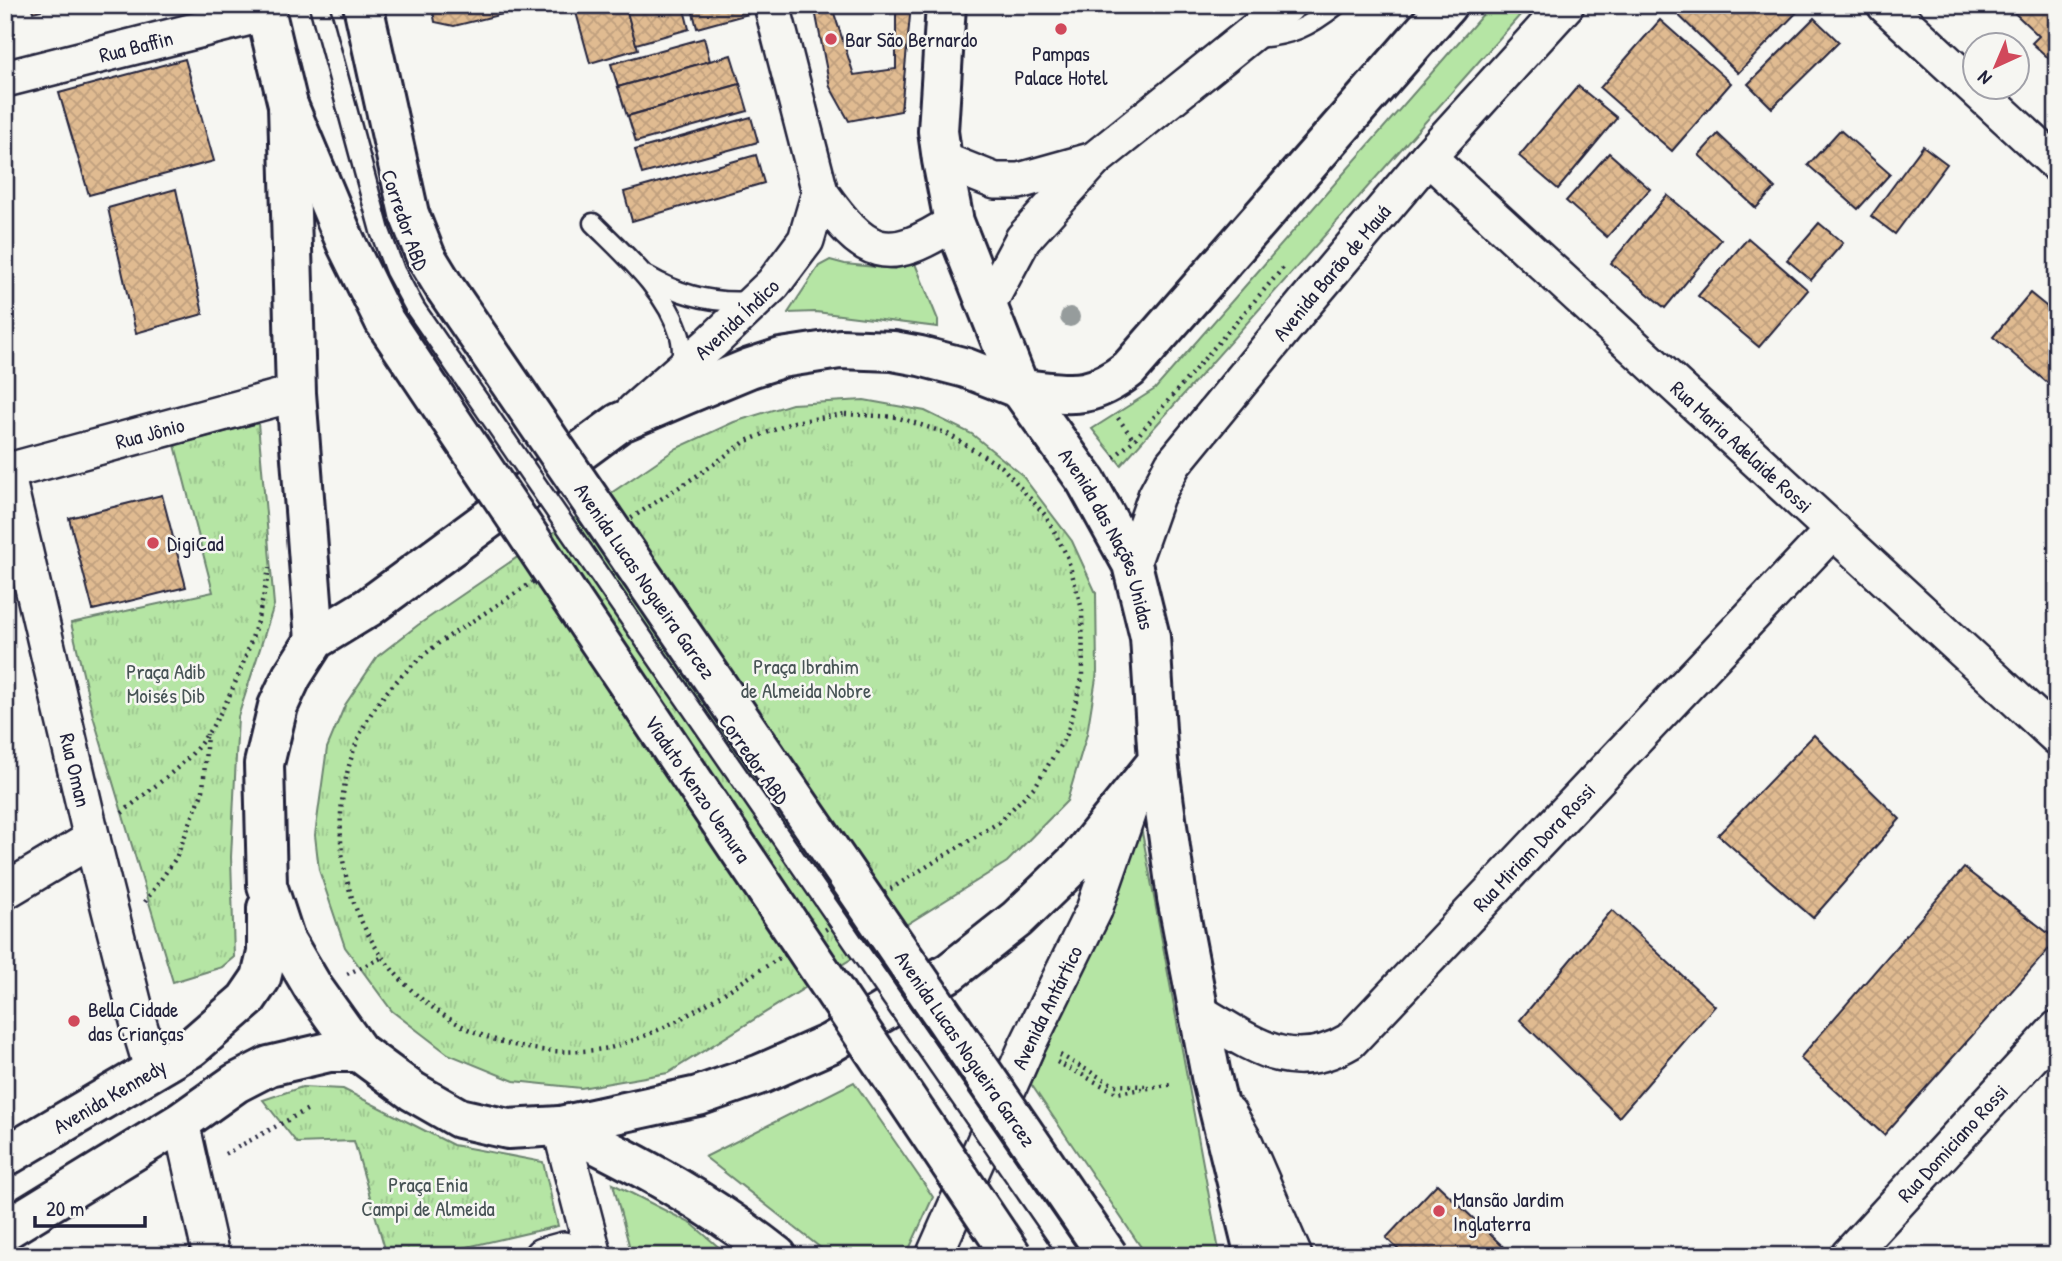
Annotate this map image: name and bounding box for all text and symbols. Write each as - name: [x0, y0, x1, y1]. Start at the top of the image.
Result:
- marker: Pampas Palace Hotel: [1053, 21, 1069, 37]
- street label: Rua Baffin: [96, 23, 176, 69]
- place label: Bar São Bernardo: [845, 25, 978, 54]
- marker: Bar São Bernardo: [823, 31, 839, 47]
- north arrow: [1960, 32, 2030, 102]
- place label: Pampas Palace Hotel: [1015, 39, 1108, 92]
- text: N: [1972, 65, 1997, 91]
- street label: Corredor ABD: [374, 166, 436, 274]
- street label: Avenida Barão de Mauá: [1266, 198, 1397, 347]
- street label: Avenida Índico: [688, 271, 785, 366]
- street label: Rua Maria Adelaide Rossi: [1665, 374, 1819, 519]
- street label: Rua Jônio: [112, 410, 187, 456]
- street label: Avenida das Nações Unidas: [1052, 442, 1162, 632]
- street label: Avenida Lucas Nogueira Garcez: [568, 477, 723, 685]
- place label: DigiCad: [167, 529, 224, 558]
- marker: DigiCad: [145, 535, 161, 551]
- park label: Praça Ibrahim de Almeida Nobre: [741, 652, 871, 705]
- park label: Praça Adib Moisés Dib: [126, 657, 206, 710]
- street label: Corredor ABD: [712, 708, 796, 810]
- street label: Viaduto Kenzo Uemura: [638, 709, 758, 868]
- street label: Rua Oman: [53, 730, 98, 810]
- street label: Rua Miriam Dora Rossi: [1466, 776, 1601, 917]
- street label: Avenida Antártico: [1004, 940, 1089, 1074]
- street label: Avenida Lucas Nogueira Garcez: [889, 945, 1043, 1152]
- place label: Bella Cidade das Crianças: [88, 995, 184, 1048]
- marker: Bella Cidade das Crianças: [66, 1013, 82, 1029]
- street label: Avenida Kennedy: [48, 1051, 171, 1140]
- street label: Rua Domiciano Rossi: [1890, 1077, 2014, 1208]
- park label: Praça Enia Campi de Almeida: [361, 1170, 495, 1223]
- scale bar: [35, 1184, 145, 1228]
- place label: Mansão Jardim Inglaterra: [1453, 1185, 1564, 1238]
- text: 20 m: [46, 1194, 84, 1223]
- marker: Mansão Jardim Inglaterra: [1431, 1203, 1447, 1219]

